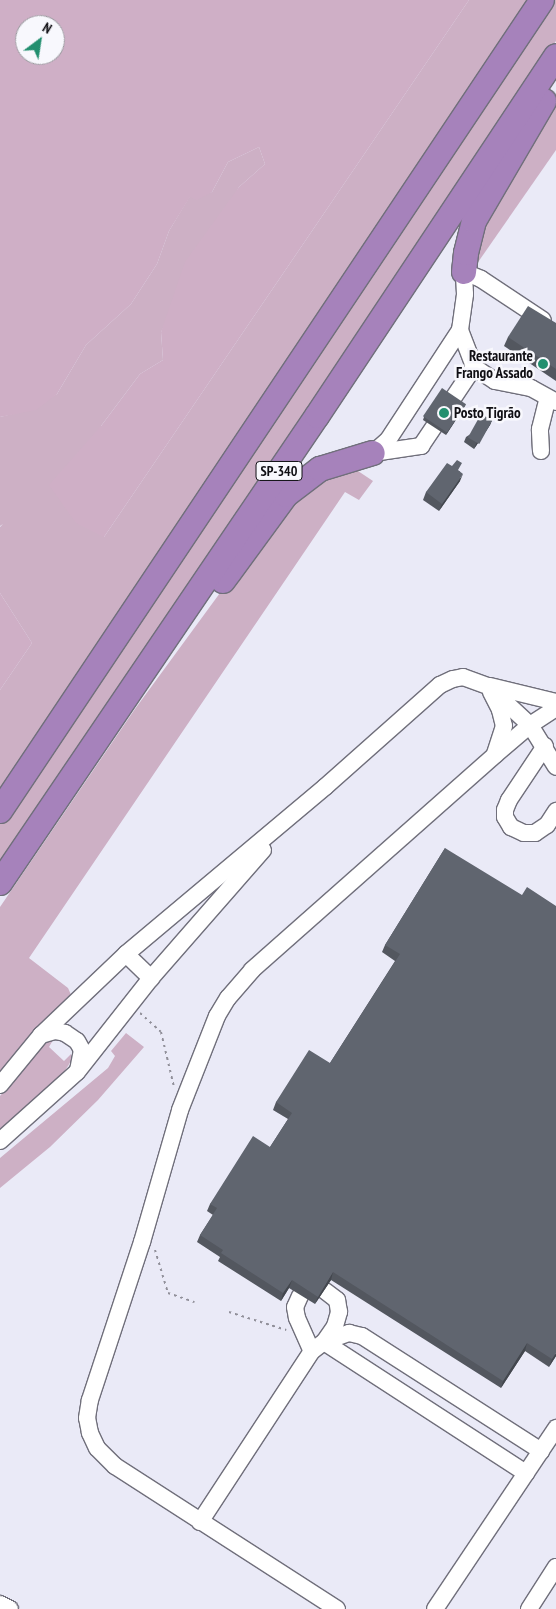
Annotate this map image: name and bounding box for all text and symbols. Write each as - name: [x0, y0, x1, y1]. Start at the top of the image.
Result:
- north arrow: [15, 15, 65, 65]
- text: N: [39, 18, 55, 38]
- place label: Restaurante Frango Assado: [455, 346, 533, 381]
- marker: Restaurante Frango Assado: [537, 358, 549, 370]
- place label: Posto Tigrão: [454, 404, 521, 422]
- marker: Posto Tigrão: [438, 407, 450, 419]
- road number: SP-340: [255, 460, 303, 482]

